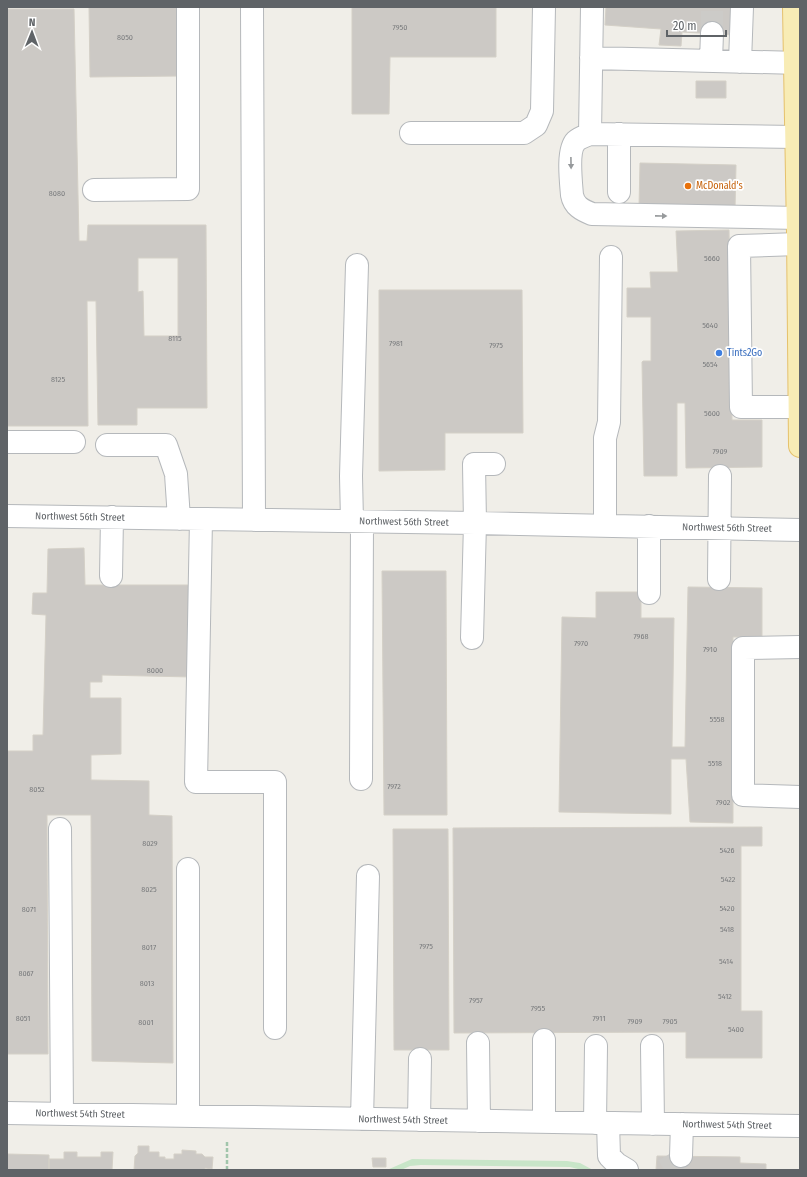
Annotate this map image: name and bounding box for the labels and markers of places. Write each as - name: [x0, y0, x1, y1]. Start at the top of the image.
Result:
- place label: McDonald's: [696, 180, 743, 192]
- marker: McDonald's: [683, 181, 693, 191]
- place label: Tints2Go: [727, 347, 762, 359]
- marker: Tints2Go: [714, 348, 724, 358]

